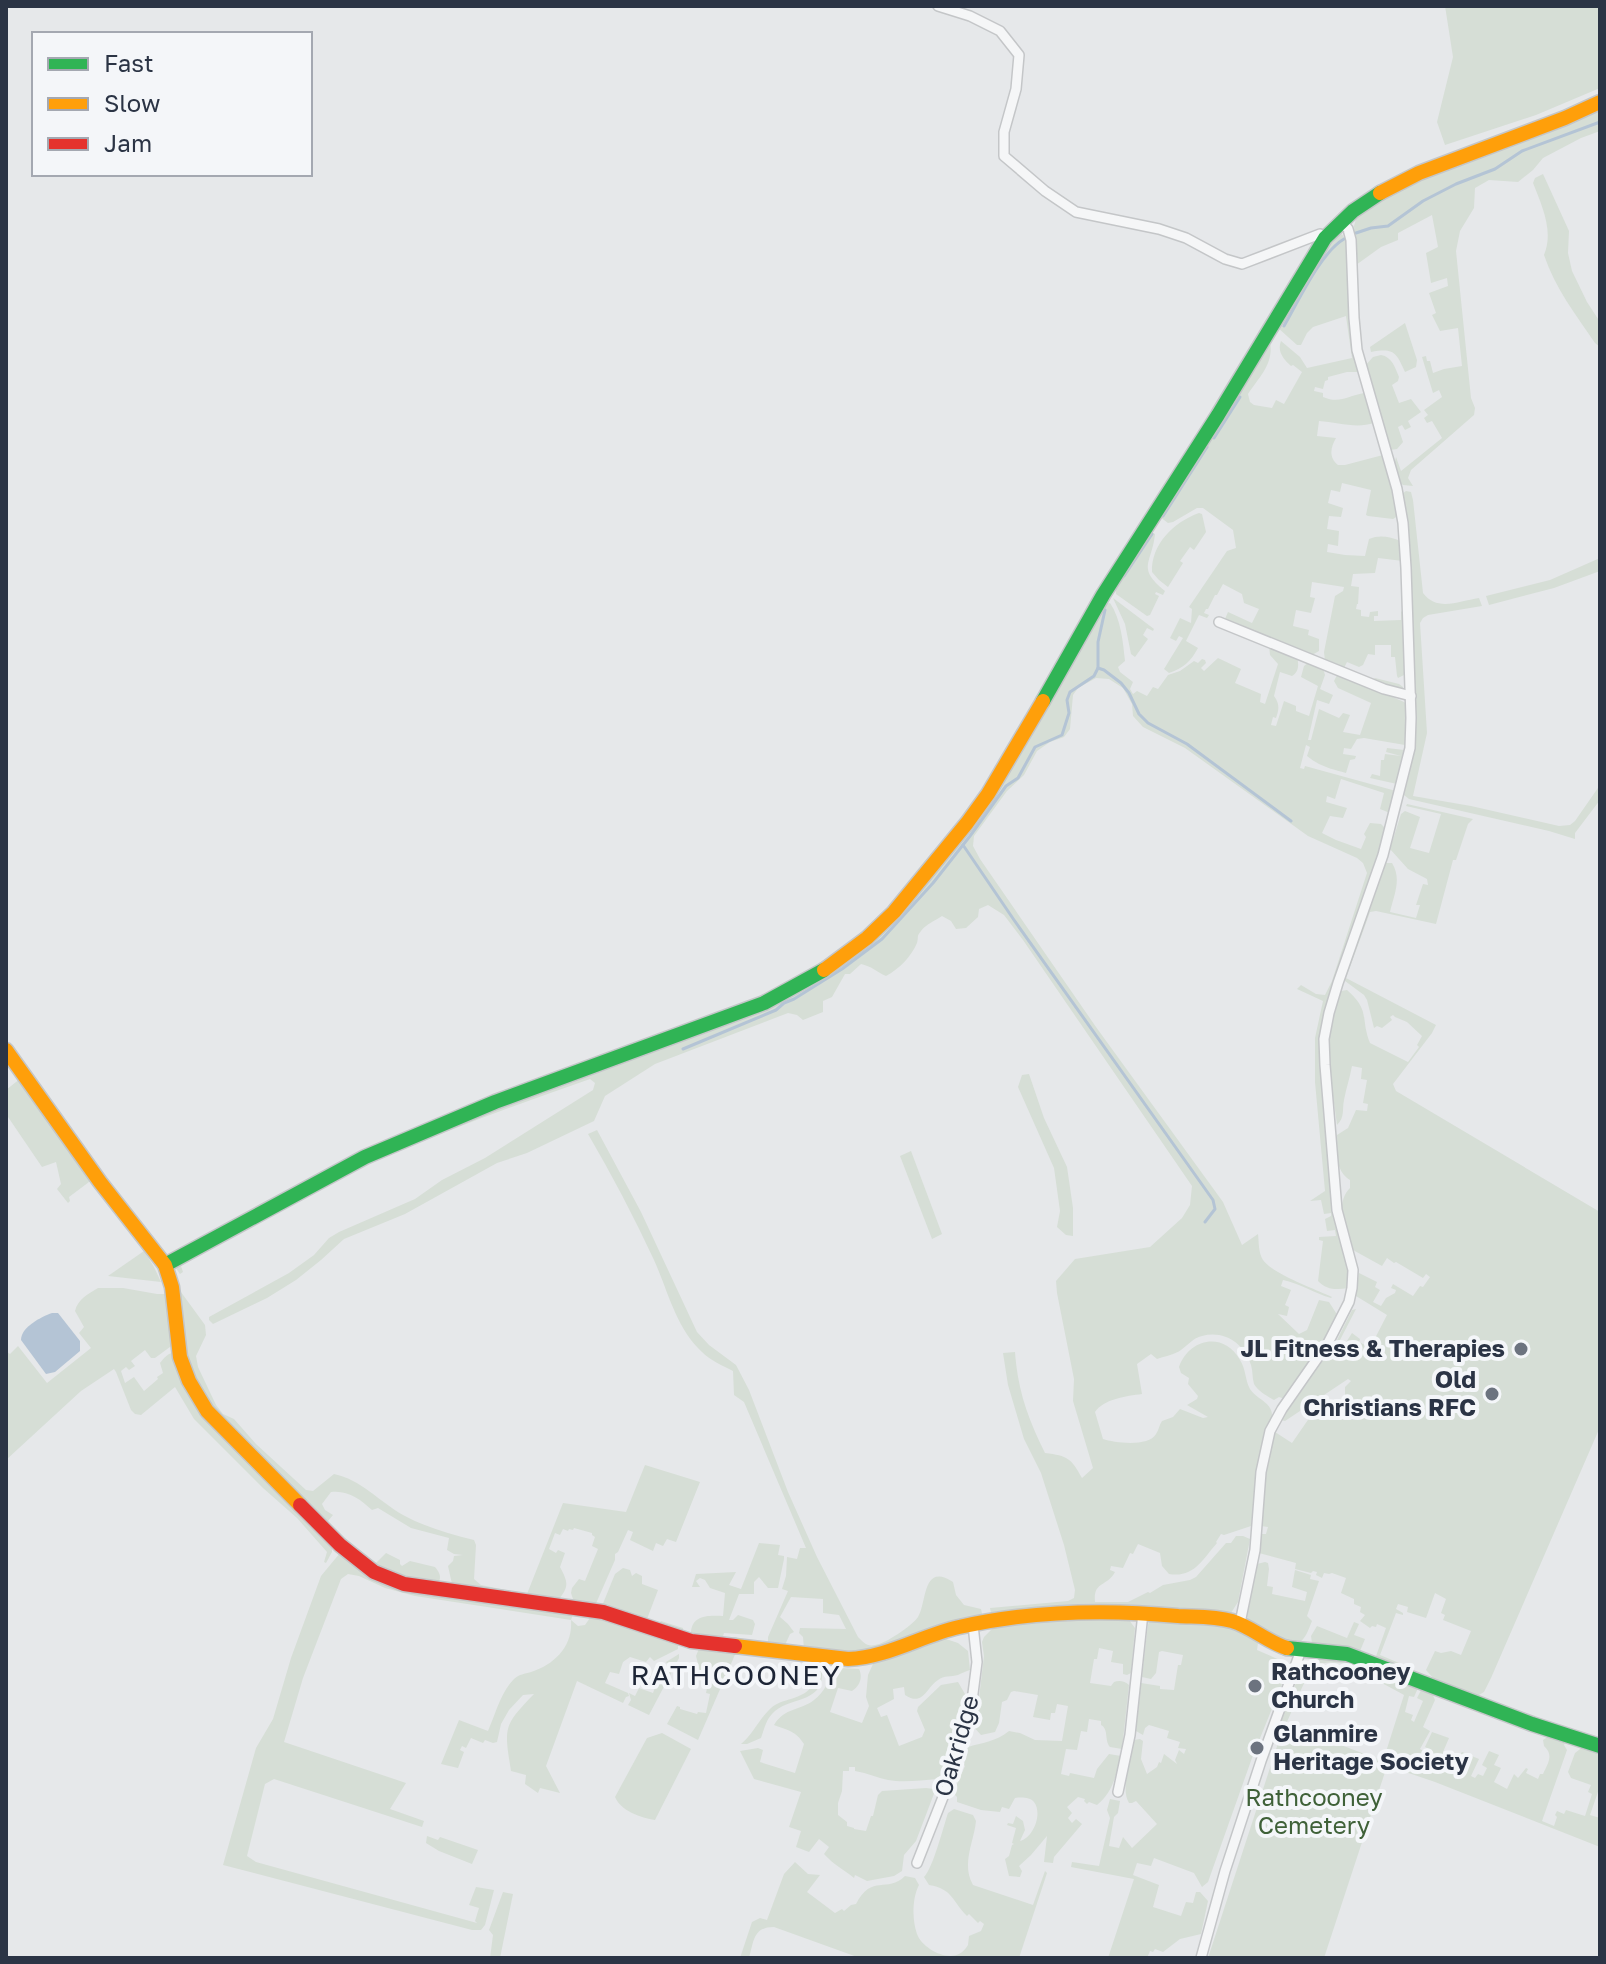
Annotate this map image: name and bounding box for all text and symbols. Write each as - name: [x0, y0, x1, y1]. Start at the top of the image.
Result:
- legend: [32, 32, 312, 176]
- text: Fast: [104, 48, 154, 77]
- text: Slow: [104, 88, 160, 117]
- text: Jam: [104, 128, 152, 157]
- place label: JL Fitness & Therapies: [1240, 1333, 1505, 1362]
- marker: JL Fitness & Therapies: [1512, 1340, 1530, 1358]
- place label: Old Christians RFC: [1303, 1364, 1476, 1421]
- marker: Old Christians RFC: [1483, 1385, 1501, 1403]
- place label: Rathcooney Church: [1271, 1656, 1411, 1713]
- district label: RATHCOONEY: [630, 1658, 842, 1691]
- marker: Rathcooney Church: [1246, 1677, 1264, 1695]
- street label: Oakridge: [927, 1692, 984, 1800]
- place label: Glanmire Heritage Society: [1273, 1718, 1470, 1775]
- marker: Glanmire Heritage Society: [1248, 1739, 1266, 1757]
- park label: Rathcooney Cemetery: [1245, 1782, 1383, 1839]

